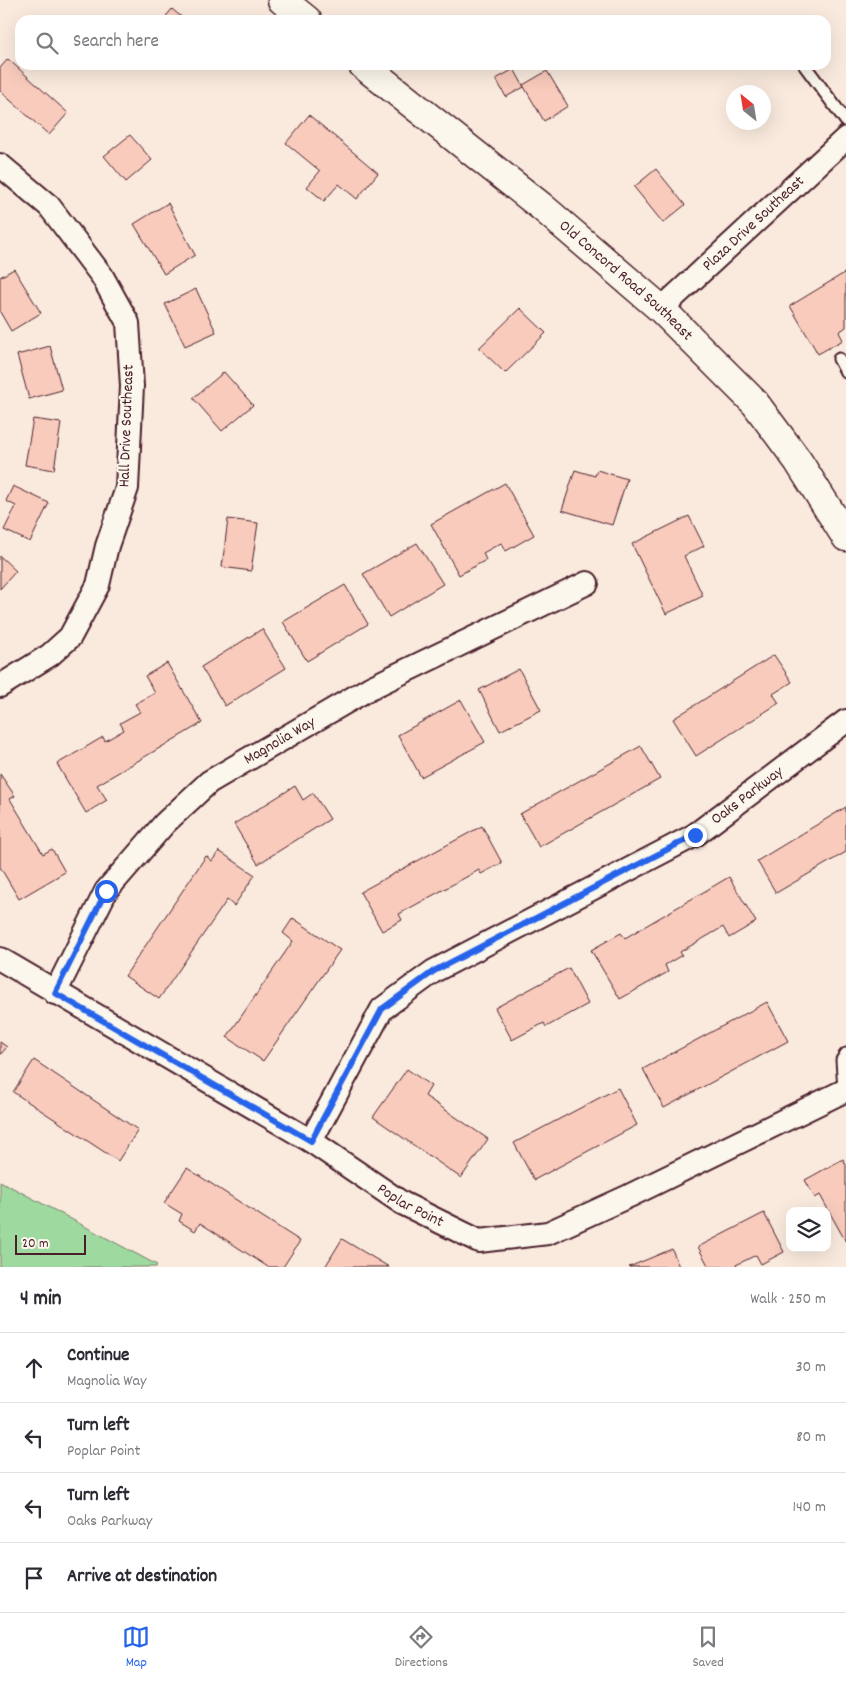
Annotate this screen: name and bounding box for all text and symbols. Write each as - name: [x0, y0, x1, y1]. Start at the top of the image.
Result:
- search box: [15, 15, 831, 70]
- icon: search: [33, 29, 61, 57]
- text: Search here: [73, 29, 159, 56]
- north arrow: [726, 85, 771, 130]
- street label: Plaza Drive Southeast: [697, 170, 810, 277]
- street label: Old Concord Road Southeast: [554, 215, 698, 346]
- street label: Hall Drive Southeast: [113, 364, 141, 488]
- street label: Magnolia Way: [239, 711, 320, 771]
- street label: Oaks Parkway: [706, 760, 789, 830]
- route end: [684, 824, 707, 847]
- route start: [95, 880, 118, 903]
- street label: Poplar Point: [372, 1178, 448, 1233]
- map controls: [786, 1207, 831, 1252]
- button: layers: [786, 1207, 831, 1252]
- scale bar: [15, 1232, 86, 1255]
- text: 20 m: [22, 1234, 49, 1254]
- text: 4 min: [20, 1285, 62, 1315]
- text: Walk · 250 m: [750, 1288, 826, 1311]
- text: Continue: [67, 1343, 129, 1370]
- icon: ahead: [20, 1354, 48, 1382]
- text: 30 m: [796, 1356, 826, 1379]
- text: Magnolia Way: [67, 1370, 146, 1393]
- text: Turn left: [67, 1413, 130, 1440]
- icon: left: [20, 1424, 48, 1452]
- text: 80 m: [796, 1426, 826, 1449]
- text: Poplar Point: [67, 1440, 140, 1463]
- text: Turn left: [67, 1483, 130, 1510]
- icon: left: [20, 1494, 48, 1522]
- text: 140 m: [792, 1496, 826, 1519]
- text: Oaks Parkway: [67, 1510, 152, 1533]
- icon: arrive: [20, 1564, 48, 1592]
- text: Arrive at destination: [67, 1564, 217, 1591]
- tab: Map: [122, 1623, 150, 1673]
- tab: Directions: [395, 1623, 448, 1673]
- tab: Saved: [692, 1623, 724, 1673]

